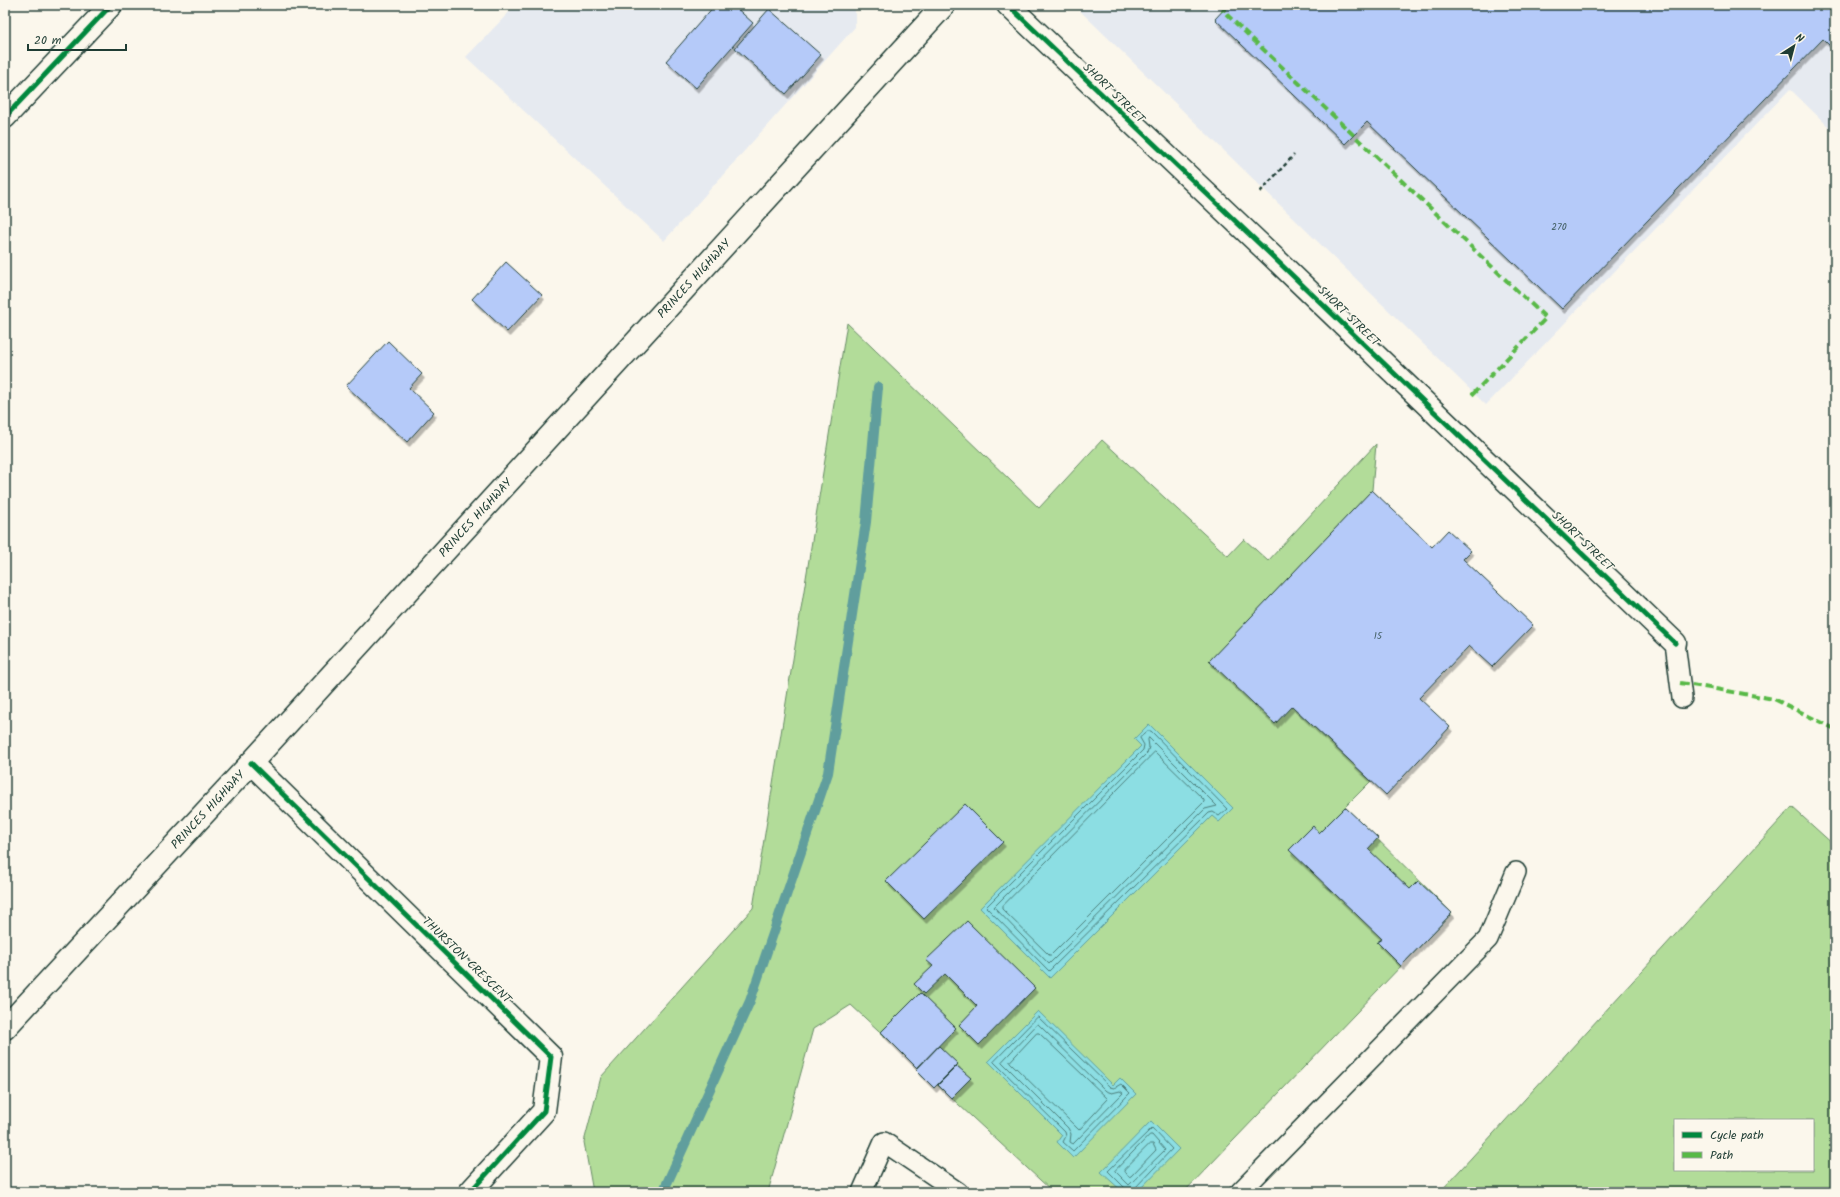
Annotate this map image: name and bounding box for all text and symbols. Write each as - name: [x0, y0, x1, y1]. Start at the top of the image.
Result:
- scale bar: [28, 26, 126, 52]
- north arrow: [1774, 26, 1814, 66]
- text: N: [1791, 29, 1807, 48]
- text: 20 m: [34, 31, 62, 50]
- street label: SHORT STREET: [1078, 59, 1150, 129]
- house number: 270: [1551, 219, 1567, 235]
- street label: PRINCES HIGHWAY: [653, 234, 736, 323]
- street label: SHORT STREET: [1313, 282, 1385, 352]
- street label: PRINCES HIGHWAY: [434, 473, 518, 562]
- street label: SHORT STREET: [1547, 507, 1619, 577]
- house number: 15: [1374, 628, 1383, 644]
- street label: PRINCES HIGHWAY: [167, 765, 250, 854]
- street label: THURSTON CRESCENT: [418, 913, 517, 1009]
- legend: [1674, 1119, 1814, 1171]
- text: Cycle path: [1710, 1126, 1764, 1145]
- text: Path: [1710, 1146, 1733, 1165]

